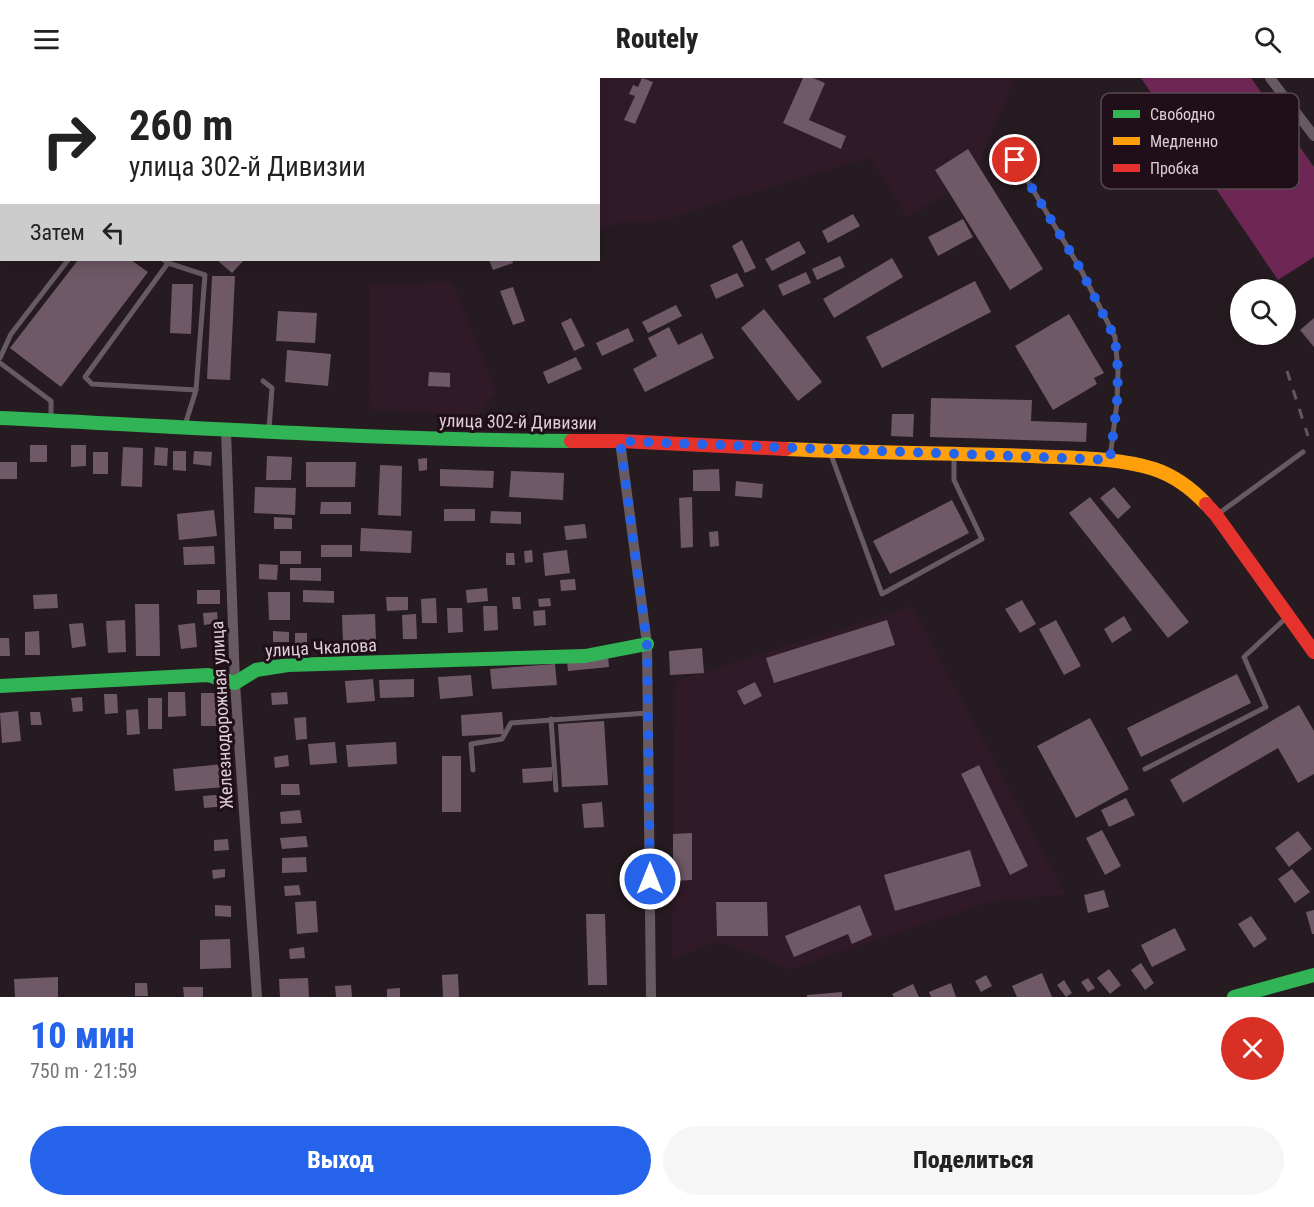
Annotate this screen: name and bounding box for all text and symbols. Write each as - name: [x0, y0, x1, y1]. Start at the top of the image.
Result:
- icon: menu: [30, 23, 63, 56]
- text: Routely: [616, 23, 698, 55]
- icon: search: [1251, 23, 1284, 56]
- legend: [1101, 93, 1299, 189]
- text: 260 m: [129, 101, 234, 150]
- icon: right: [30, 102, 108, 180]
- text: Свободно: [1150, 105, 1215, 124]
- text: Медленно: [1150, 132, 1218, 151]
- pin: [989, 134, 1040, 185]
- icon: arrive: [998, 143, 1031, 176]
- text: улица 302-й Дивизии: [129, 151, 366, 183]
- text: Пробка: [1150, 159, 1199, 178]
- icon: left: [97, 216, 130, 249]
- text: Затем: [30, 220, 85, 245]
- map controls: [1230, 279, 1296, 345]
- button: search: [1230, 279, 1296, 345]
- street label: улица 302-й Дивизии: [439, 410, 597, 433]
- street label: Железнодорожная улица: [206, 621, 237, 810]
- street label: улица Чкалова: [265, 634, 377, 661]
- position arrow: [618, 847, 682, 911]
- text: 10 мин: [30, 1015, 135, 1057]
- button: close: [1221, 1017, 1284, 1080]
- text: 750 m · 21:59: [30, 1059, 137, 1083]
- button: Выход: [30, 1126, 651, 1195]
- button: Поделиться: [663, 1126, 1284, 1195]

